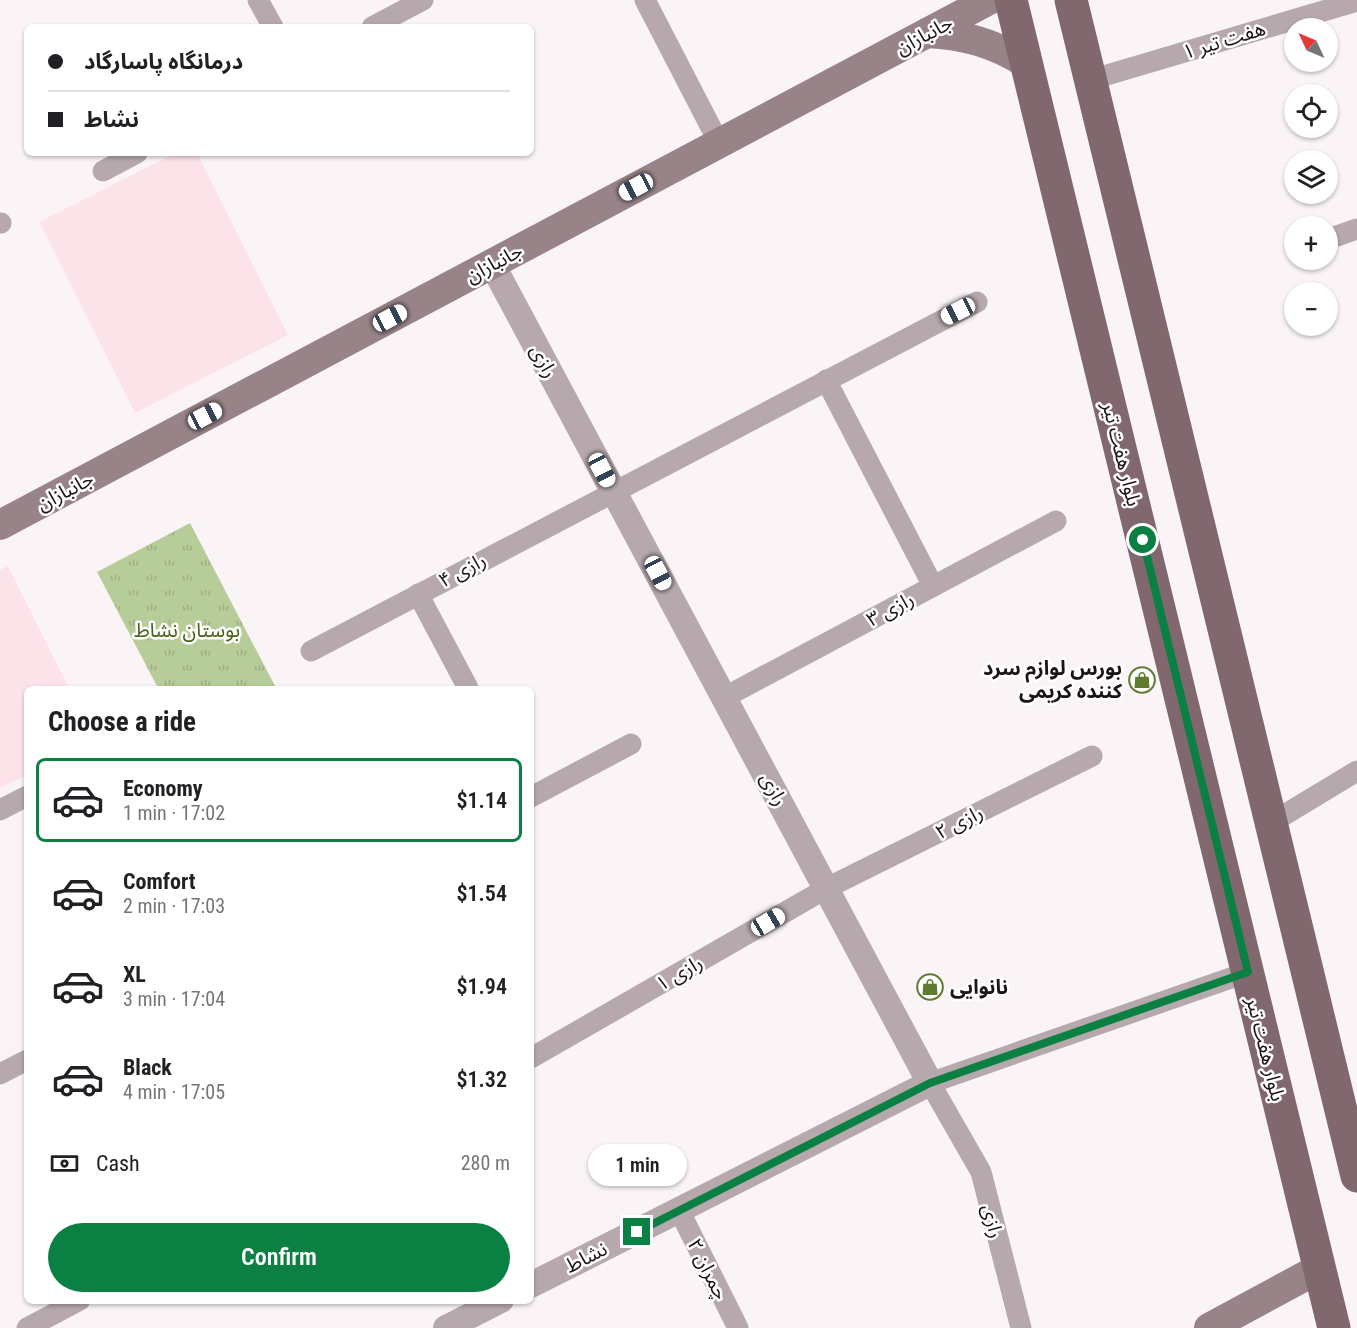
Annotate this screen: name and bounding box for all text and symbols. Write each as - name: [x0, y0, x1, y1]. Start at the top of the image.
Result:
- street label: جانبازان: [891, 10, 957, 60]
- street label: هفت تیر ۱: [1180, 16, 1268, 64]
- north arrow: [1284, 18, 1338, 72]
- map controls: [1284, 18, 1338, 336]
- text: درمانگاه پاسارگاد: [84, 49, 243, 74]
- button: locate: [1284, 84, 1338, 138]
- text: نشاط: [84, 107, 139, 132]
- button: layers: [1284, 150, 1338, 204]
- car: [616, 171, 656, 203]
- button: +: [1284, 216, 1338, 270]
- street label: جانبازان: [461, 238, 527, 288]
- button: −: [1284, 282, 1338, 336]
- car: [938, 295, 978, 327]
- car: [370, 302, 410, 334]
- street label: رازی: [525, 340, 563, 382]
- street label: بلوار هفت تیر: [1097, 398, 1147, 509]
- car: [185, 400, 225, 432]
- car: [586, 450, 618, 490]
- street label: جانبازان: [32, 466, 98, 516]
- route start: [1129, 526, 1156, 553]
- street label: رازی ۴: [434, 548, 490, 592]
- car: [642, 553, 674, 593]
- street label: رازی ۳: [862, 587, 918, 631]
- park label: بوستان نشاط: [134, 618, 240, 642]
- place label: بورس لوازم سرد کننده کریمی: [983, 656, 1123, 703]
- shop icon: بورس لوازم سرد کننده کریمی: [1127, 665, 1157, 695]
- text: Choose a ride: [48, 706, 196, 738]
- street label: رازی: [755, 768, 793, 810]
- icon: car: [51, 773, 105, 827]
- text: Economy: [123, 776, 203, 801]
- text: $1.14: [456, 788, 507, 813]
- street label: رازی ۲: [931, 800, 987, 844]
- text: 1 min · 17:02: [123, 801, 225, 825]
- icon: car: [51, 866, 105, 920]
- text: Comfort: [123, 869, 196, 894]
- text: $1.54: [456, 881, 507, 906]
- text: 2 min · 17:03: [123, 894, 225, 918]
- car: [748, 905, 788, 939]
- street label: رازی ۱: [651, 950, 707, 996]
- icon: car: [51, 959, 105, 1013]
- text: XL: [123, 962, 146, 987]
- shop icon: نانوایی: [915, 972, 945, 1002]
- text: $1.94: [456, 974, 507, 999]
- place label: نانوایی: [950, 975, 1008, 999]
- text: 3 min · 17:04: [123, 987, 225, 1011]
- street label: بلوار هفت تیر: [1241, 993, 1291, 1104]
- icon: car: [51, 1052, 105, 1106]
- text: Black: [123, 1055, 172, 1080]
- text: $1.32: [456, 1067, 507, 1092]
- text: 4 min · 17:05: [123, 1080, 225, 1104]
- callout: 1 min: [588, 1145, 686, 1187]
- icon: cash: [48, 1147, 81, 1180]
- text: Cash: [96, 1151, 140, 1176]
- text: 280 m: [461, 1151, 510, 1175]
- text: 1 min: [615, 1153, 660, 1177]
- street label: رازی: [977, 1202, 1009, 1240]
- route end: [623, 1218, 650, 1245]
- button: Confirm: [48, 1223, 510, 1292]
- street label: چمران ۲: [682, 1234, 734, 1304]
- street label: نشاط: [561, 1236, 611, 1278]

